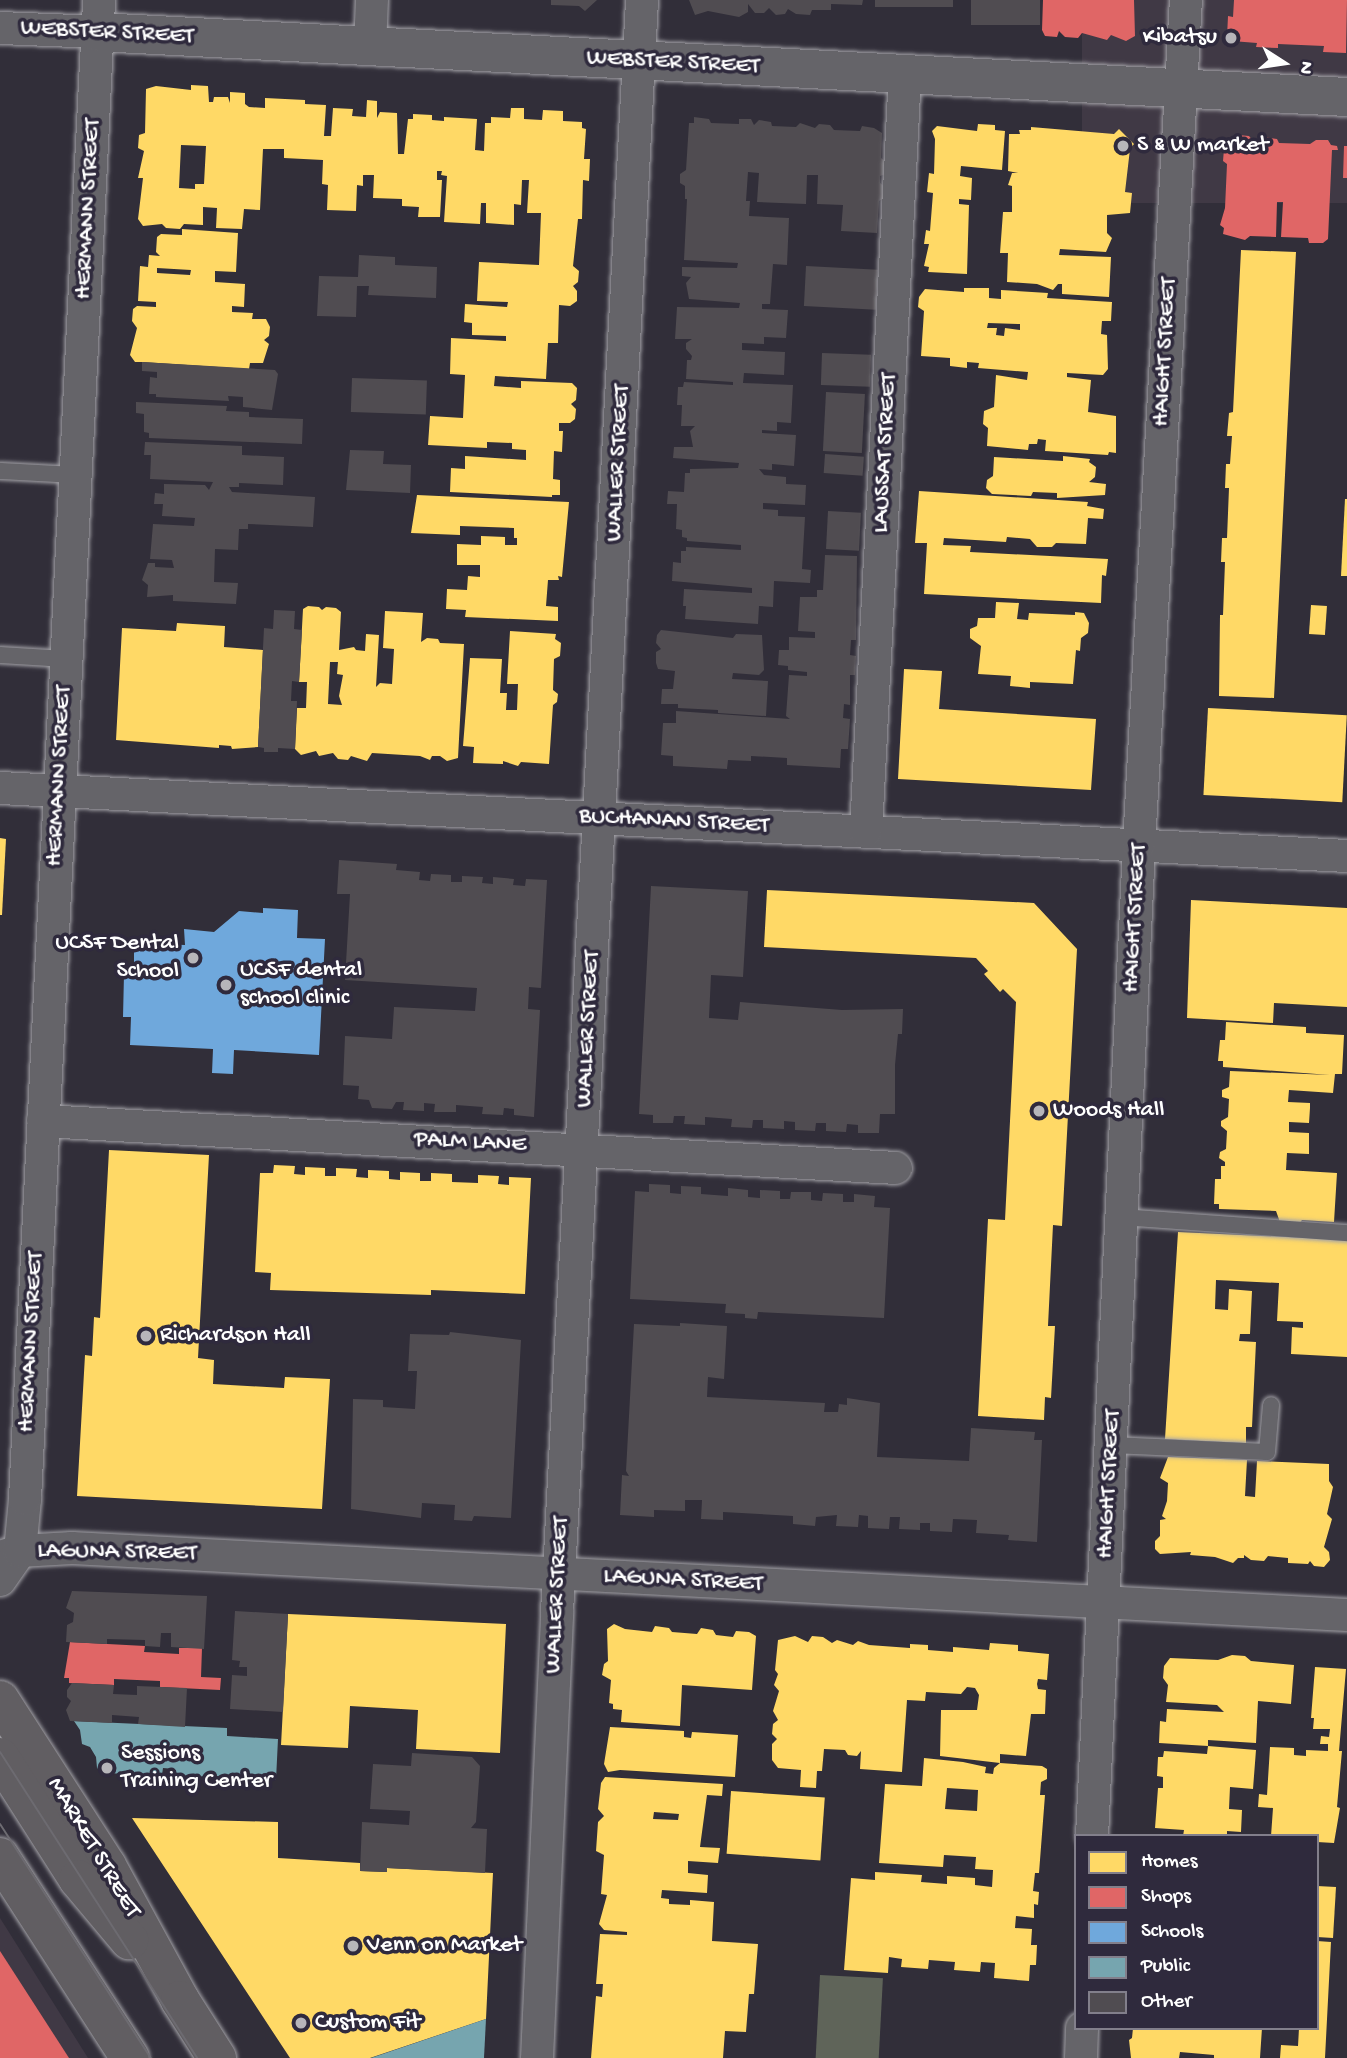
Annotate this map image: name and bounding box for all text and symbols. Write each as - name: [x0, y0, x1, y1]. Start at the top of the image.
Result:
- street label: WEBSTER STREET: [20, 14, 194, 52]
- place label: Kibatsu: [1143, 24, 1217, 52]
- north arrow: [1249, 28, 1319, 98]
- marker: Kibatsu: [1223, 30, 1239, 46]
- street label: WEBSTER STREET: [586, 44, 760, 82]
- text: N: [1292, 59, 1318, 76]
- street label: HERMANN STREET: [70, 118, 108, 300]
- place label: S & W market: [1137, 132, 1268, 160]
- marker: S & W market: [1115, 138, 1131, 154]
- street label: HAIGHT STREET: [1148, 277, 1184, 427]
- street label: LAUSSAT STREET: [867, 372, 905, 534]
- street label: WALLER STREET: [601, 384, 637, 542]
- street label: HERMANN STREET: [41, 685, 79, 867]
- street label: BUCHANAN STREET: [578, 803, 770, 841]
- street label: HAIGHT STREET: [1118, 843, 1154, 993]
- place label: UCSF Dental School: [55, 930, 179, 986]
- marker: UCSF Dental School: [185, 950, 201, 966]
- street label: WALLER STREET: [571, 950, 607, 1108]
- place label: UCSF dental school clinic: [240, 957, 362, 1013]
- marker: UCSF dental school clinic: [218, 977, 234, 993]
- place label: Woods Hall: [1053, 1097, 1164, 1125]
- marker: Woods Hall: [1031, 1103, 1047, 1119]
- street label: PALM LANE: [413, 1126, 527, 1160]
- street label: HERMANN STREET: [13, 1251, 51, 1433]
- place label: Richardson Hall: [160, 1322, 311, 1350]
- marker: Richardson Hall: [138, 1328, 154, 1344]
- street label: HAIGHT STREET: [1092, 1409, 1128, 1559]
- street label: WALLER STREET: [540, 1516, 576, 1674]
- street label: LAGUNA STREET: [37, 1537, 197, 1569]
- street label: LAGUNA STREET: [603, 1562, 763, 1600]
- place label: Sessions Training Center: [121, 1740, 272, 1796]
- marker: Sessions Training Center: [99, 1760, 115, 1776]
- street label: MARKET STREET: [40, 1773, 146, 1923]
- legend: [1074, 1834, 1319, 2030]
- text: Homes: [1141, 1850, 1197, 1875]
- text: Shops: [1141, 1885, 1191, 1910]
- text: Schools: [1141, 1920, 1203, 1945]
- place label: Venn on Market: [367, 1932, 522, 1960]
- marker: Venn on Market: [345, 1938, 361, 1954]
- text: Public: [1141, 1955, 1190, 1980]
- text: Other: [1141, 1990, 1192, 2015]
- place label: Custom Fit: [315, 2009, 420, 2037]
- marker: Custom Fit: [293, 2015, 309, 2031]

